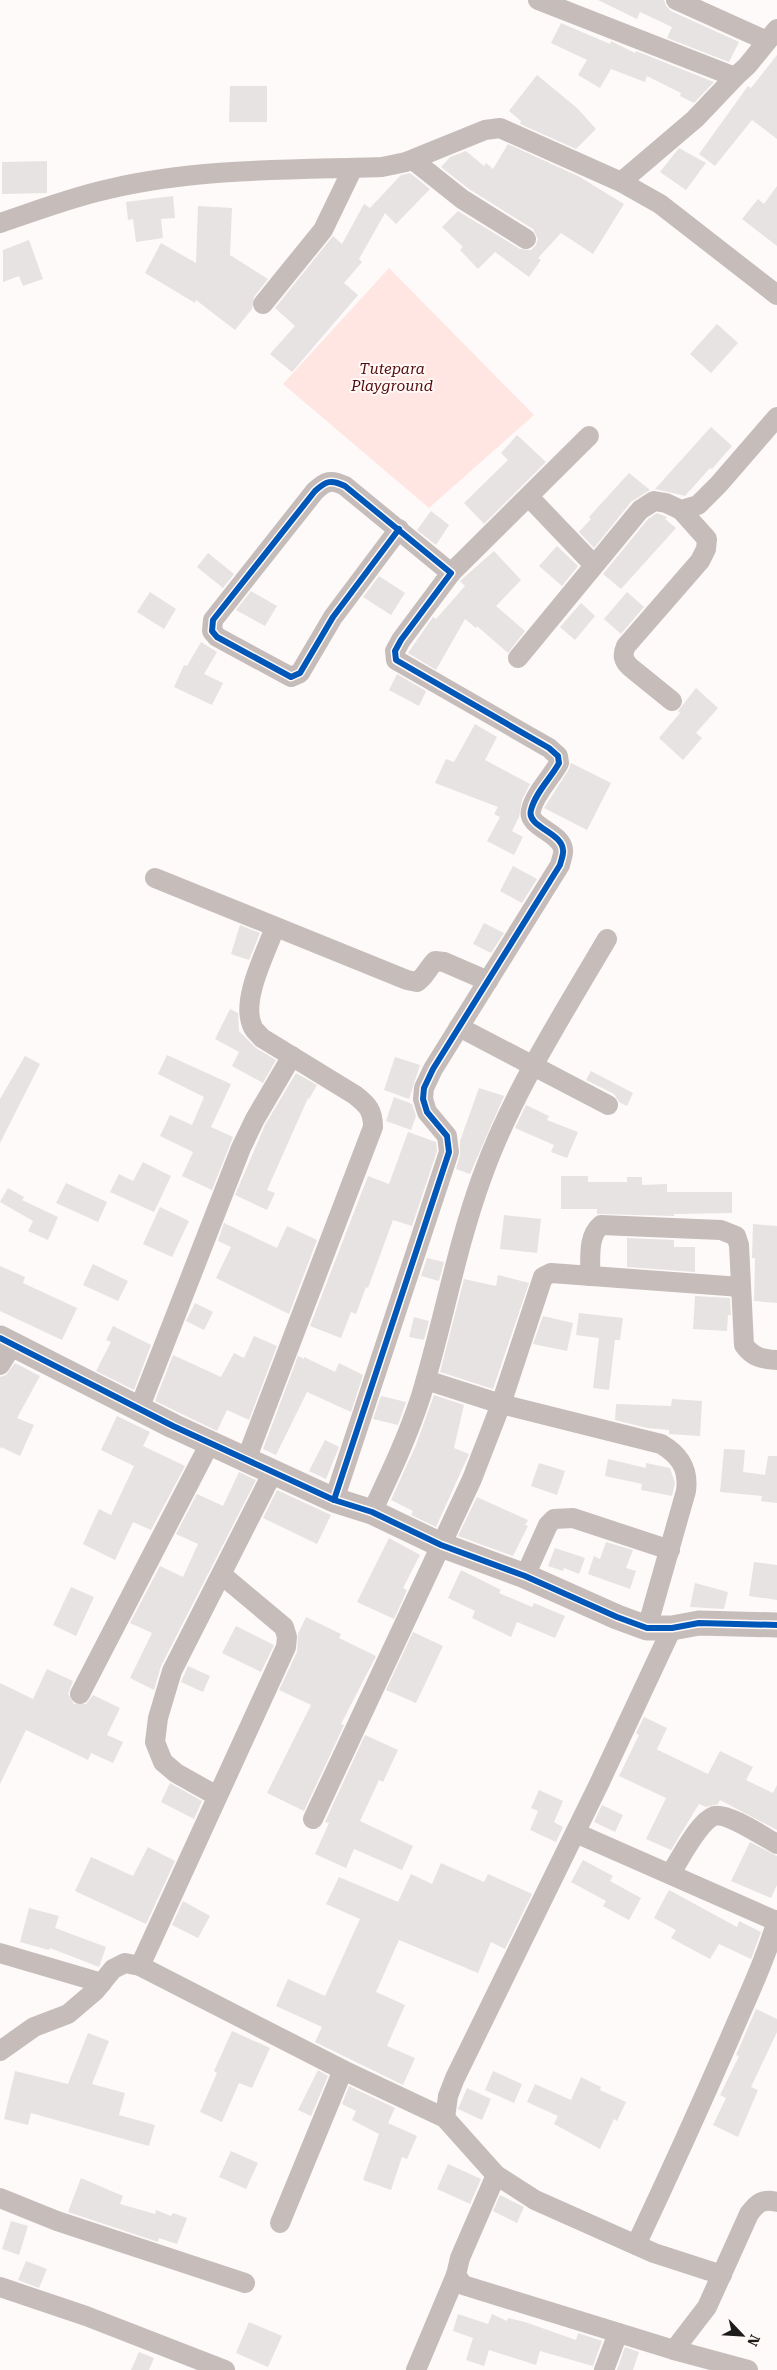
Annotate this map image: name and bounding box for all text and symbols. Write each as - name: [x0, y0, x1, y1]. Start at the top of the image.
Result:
- park label: Tutepara Playground: [350, 360, 433, 395]
- north arrow: [717, 2310, 767, 2360]
- text: N: [744, 2332, 763, 2349]

